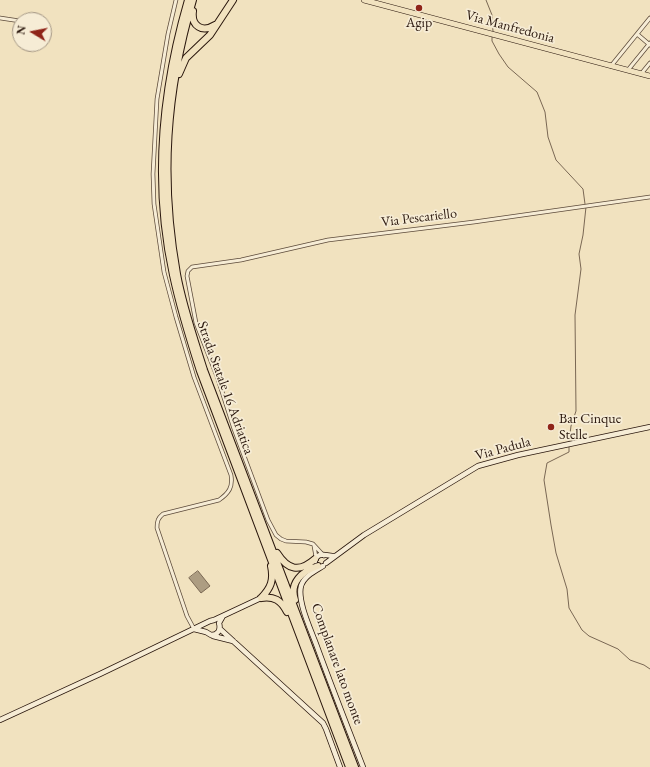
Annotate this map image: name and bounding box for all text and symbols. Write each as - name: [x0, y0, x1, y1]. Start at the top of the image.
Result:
- marker: Agip: [414, 3, 424, 13]
- street label: Via Manfredonia: [464, 7, 556, 47]
- north arrow: [12, 12, 52, 52]
- place label: Agip: [406, 15, 432, 31]
- text: N: [14, 24, 29, 36]
- street label: Via Pescariello: [380, 205, 458, 231]
- street label: Strada Statale 16 Adriatica: [193, 319, 257, 457]
- place label: Bar Cinque Stelle: [559, 411, 621, 444]
- marker: Bar Cinque Stelle: [546, 422, 556, 432]
- street label: Via Padula: [473, 434, 533, 464]
- street label: Complanare lato monte: [307, 601, 367, 727]

